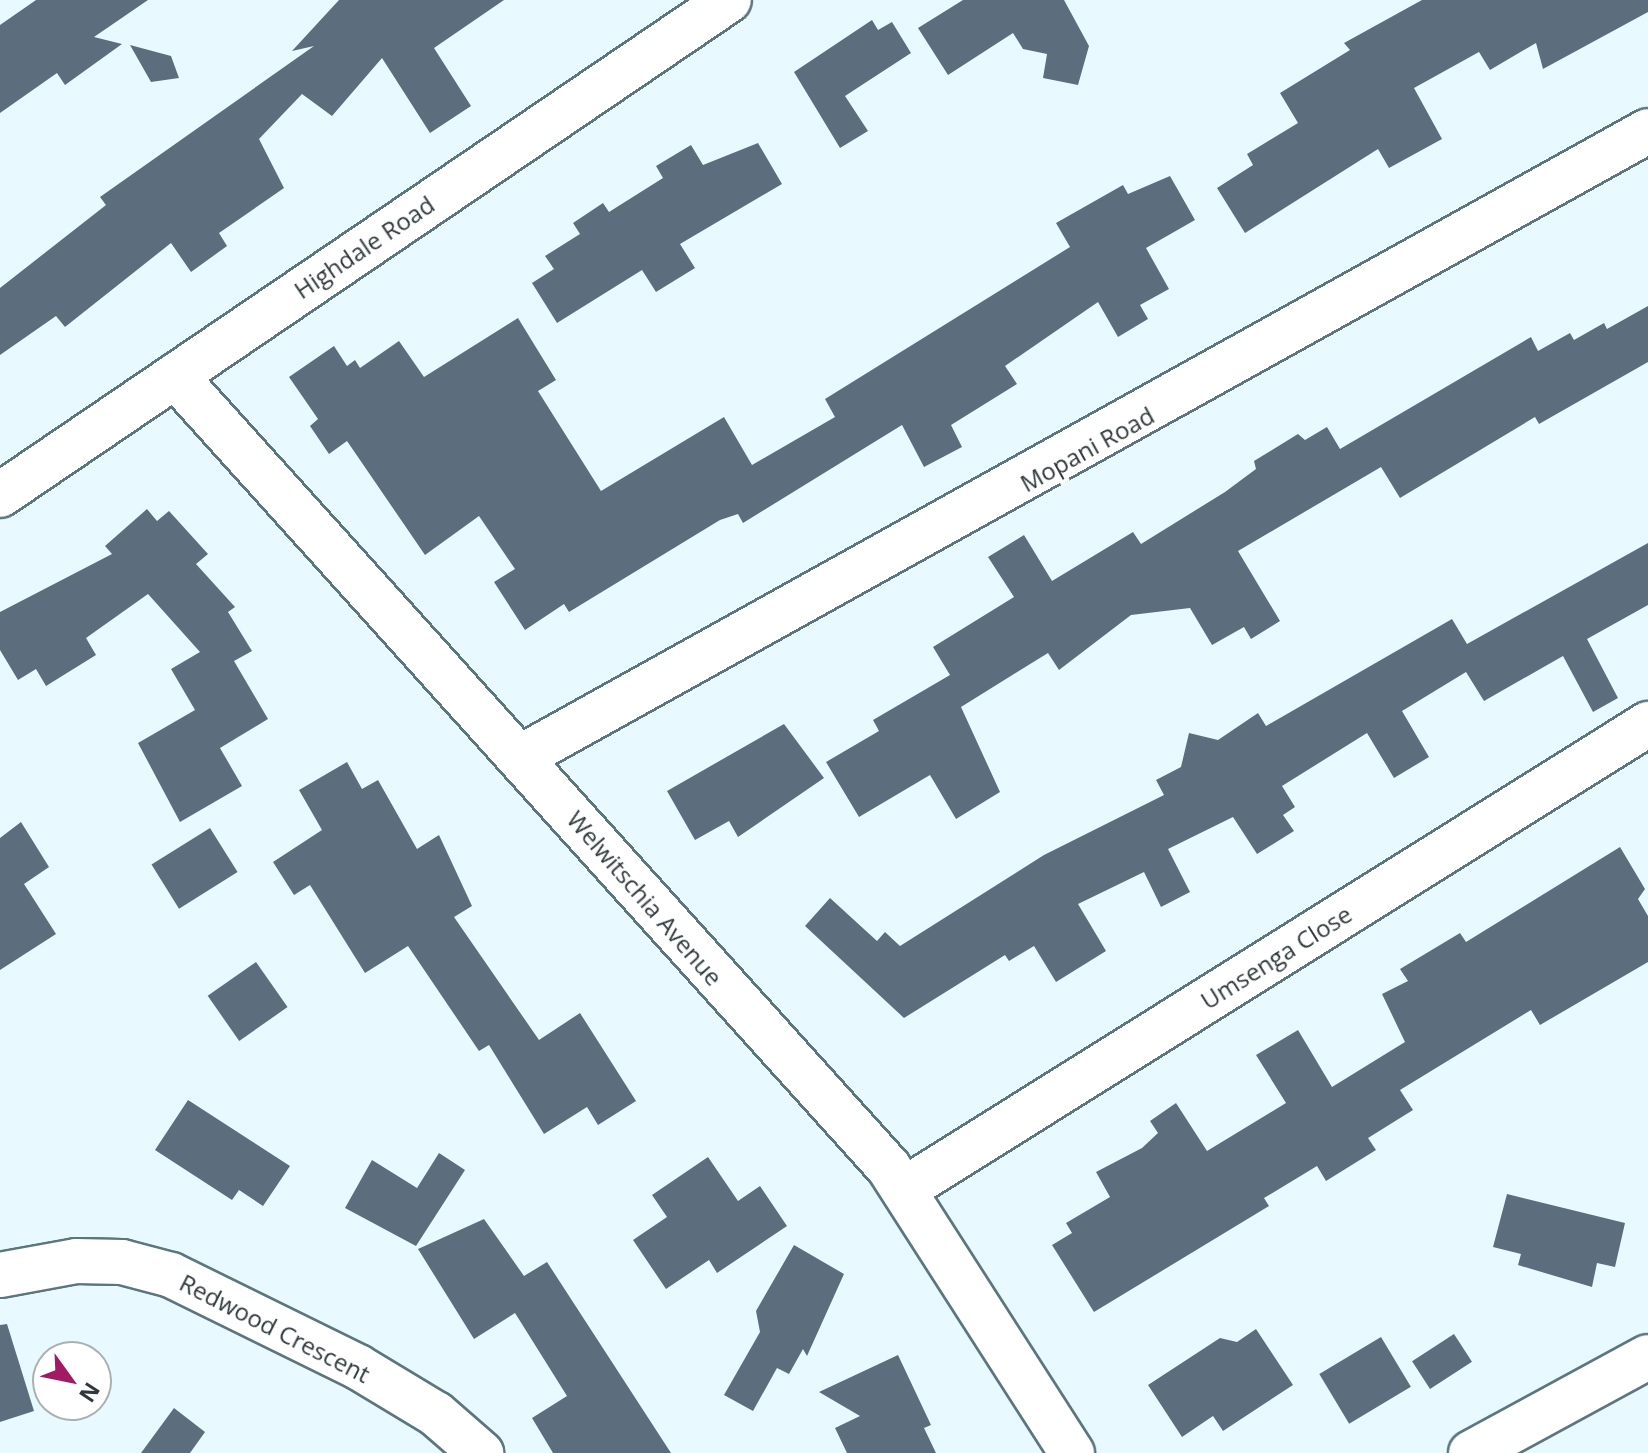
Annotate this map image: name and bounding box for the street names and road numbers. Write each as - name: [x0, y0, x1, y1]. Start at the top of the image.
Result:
- street label: Highdale Road: [289, 190, 439, 304]
- street label: Mopani Road: [1015, 400, 1159, 498]
- street label: Welwitschia Avenue: [561, 805, 729, 991]
- street label: Umsenga Close: [1195, 899, 1357, 1015]
- street label: Redwood Crescent: [175, 1268, 375, 1388]

